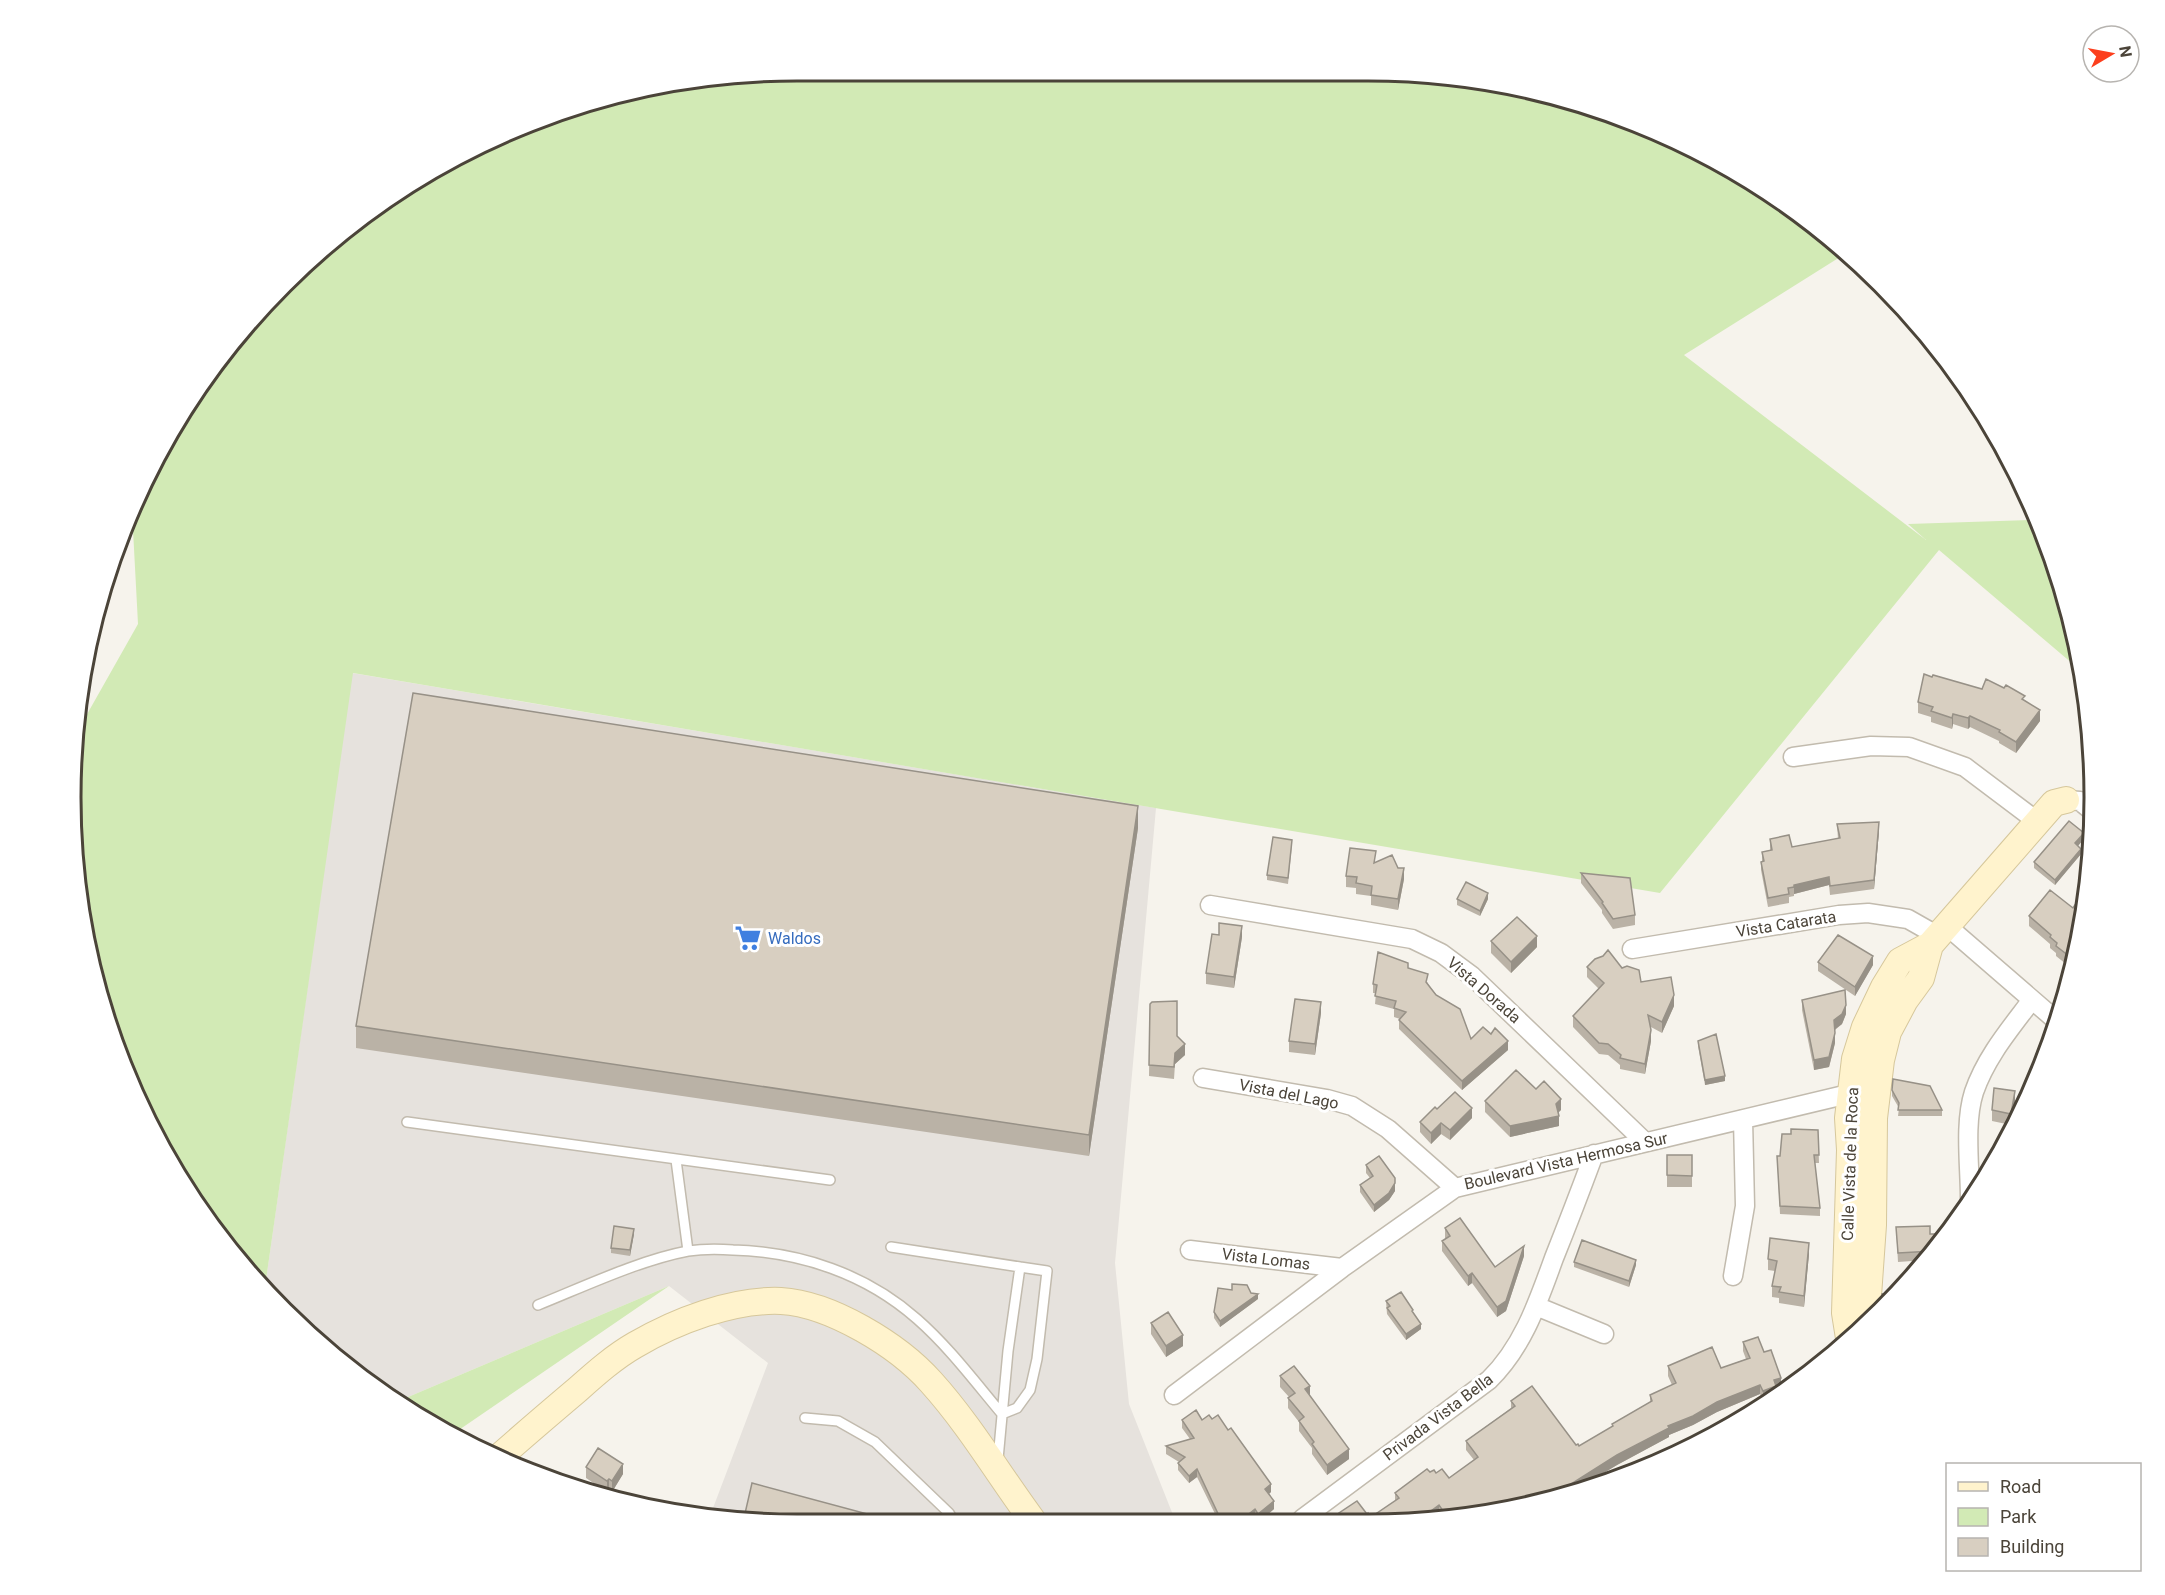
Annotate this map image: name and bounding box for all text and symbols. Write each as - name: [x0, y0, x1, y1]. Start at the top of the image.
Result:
- north arrow: [2081, 24, 2141, 84]
- text: N: [2115, 44, 2136, 59]
- street label: Vista Catarata: [1735, 907, 1837, 941]
- supermarket icon: Waldos: [733, 923, 763, 953]
- place label: Waldos: [768, 929, 821, 948]
- street label: Vista Dorada: [1443, 953, 1525, 1027]
- street label: Vista del Lago: [1238, 1075, 1340, 1113]
- street label: Calle Vista de la Roca: [1838, 1087, 1862, 1241]
- street label: Boulevard Vista Hermosa Sur: [1462, 1128, 1670, 1194]
- street label: Vista Lomas: [1221, 1244, 1311, 1274]
- street label: Privada Vista Bella: [1379, 1370, 1497, 1464]
- legend: [1946, 1463, 2141, 1571]
- text: Road: [2000, 1476, 2041, 1497]
- text: Park: [2000, 1506, 2037, 1527]
- text: Building: [2000, 1536, 2064, 1557]

